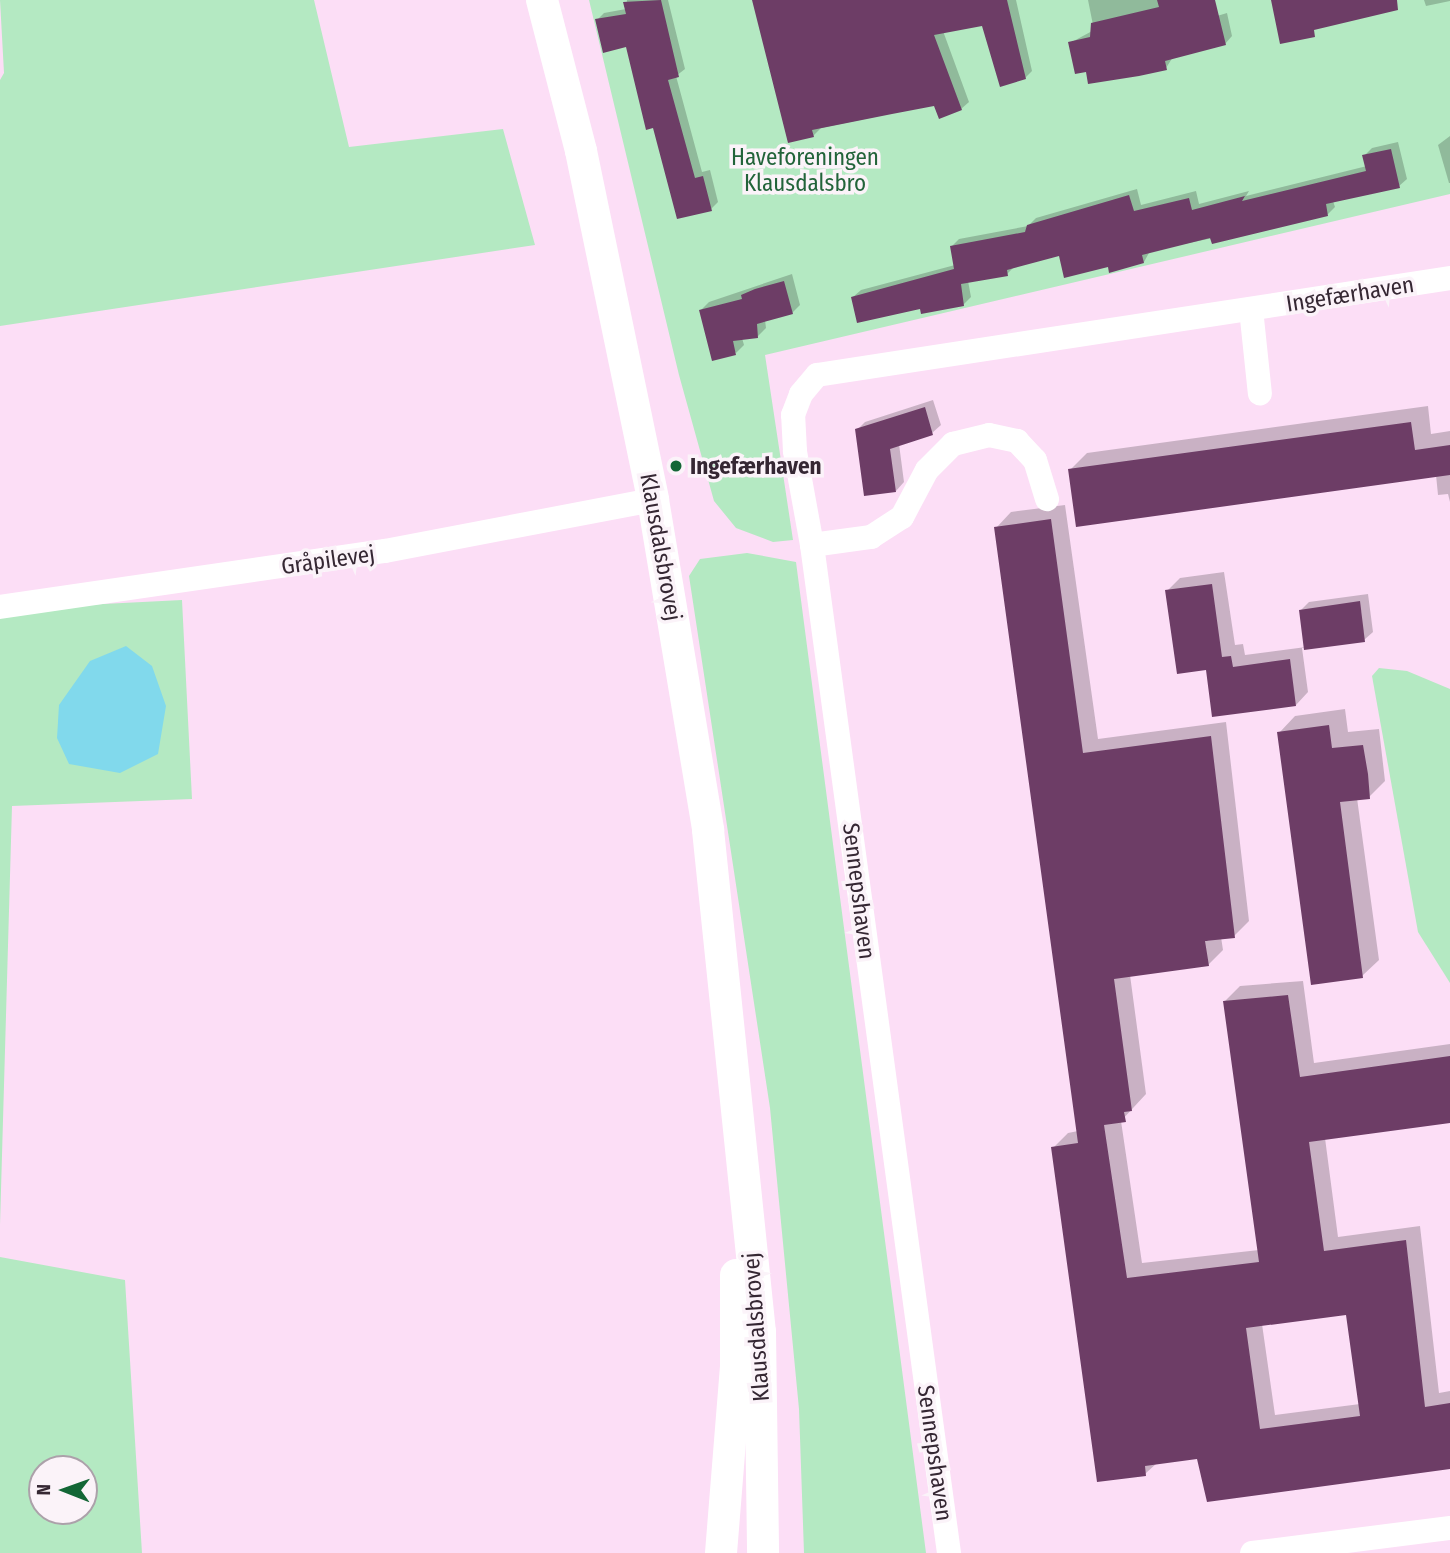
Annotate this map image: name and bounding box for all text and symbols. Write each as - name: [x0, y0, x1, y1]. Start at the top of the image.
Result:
- park label: Haveforeningen Klausdalsbro: [731, 143, 879, 197]
- street label: Ingefærhaven: [1284, 270, 1416, 318]
- place label: Ingefærhaven: [690, 452, 822, 480]
- marker: Ingefærhaven: [668, 458, 684, 474]
- street label: Klausdalsbrovej: [634, 471, 688, 623]
- street label: Gråpilevej: [279, 540, 377, 580]
- street label: Sennepshaven: [837, 821, 881, 961]
- street label: Klausdalsbrovej: [737, 1252, 775, 1402]
- street label: Sennepshaven: [912, 1383, 958, 1523]
- north arrow: [28, 1455, 98, 1525]
- text: N: [32, 1484, 55, 1496]

